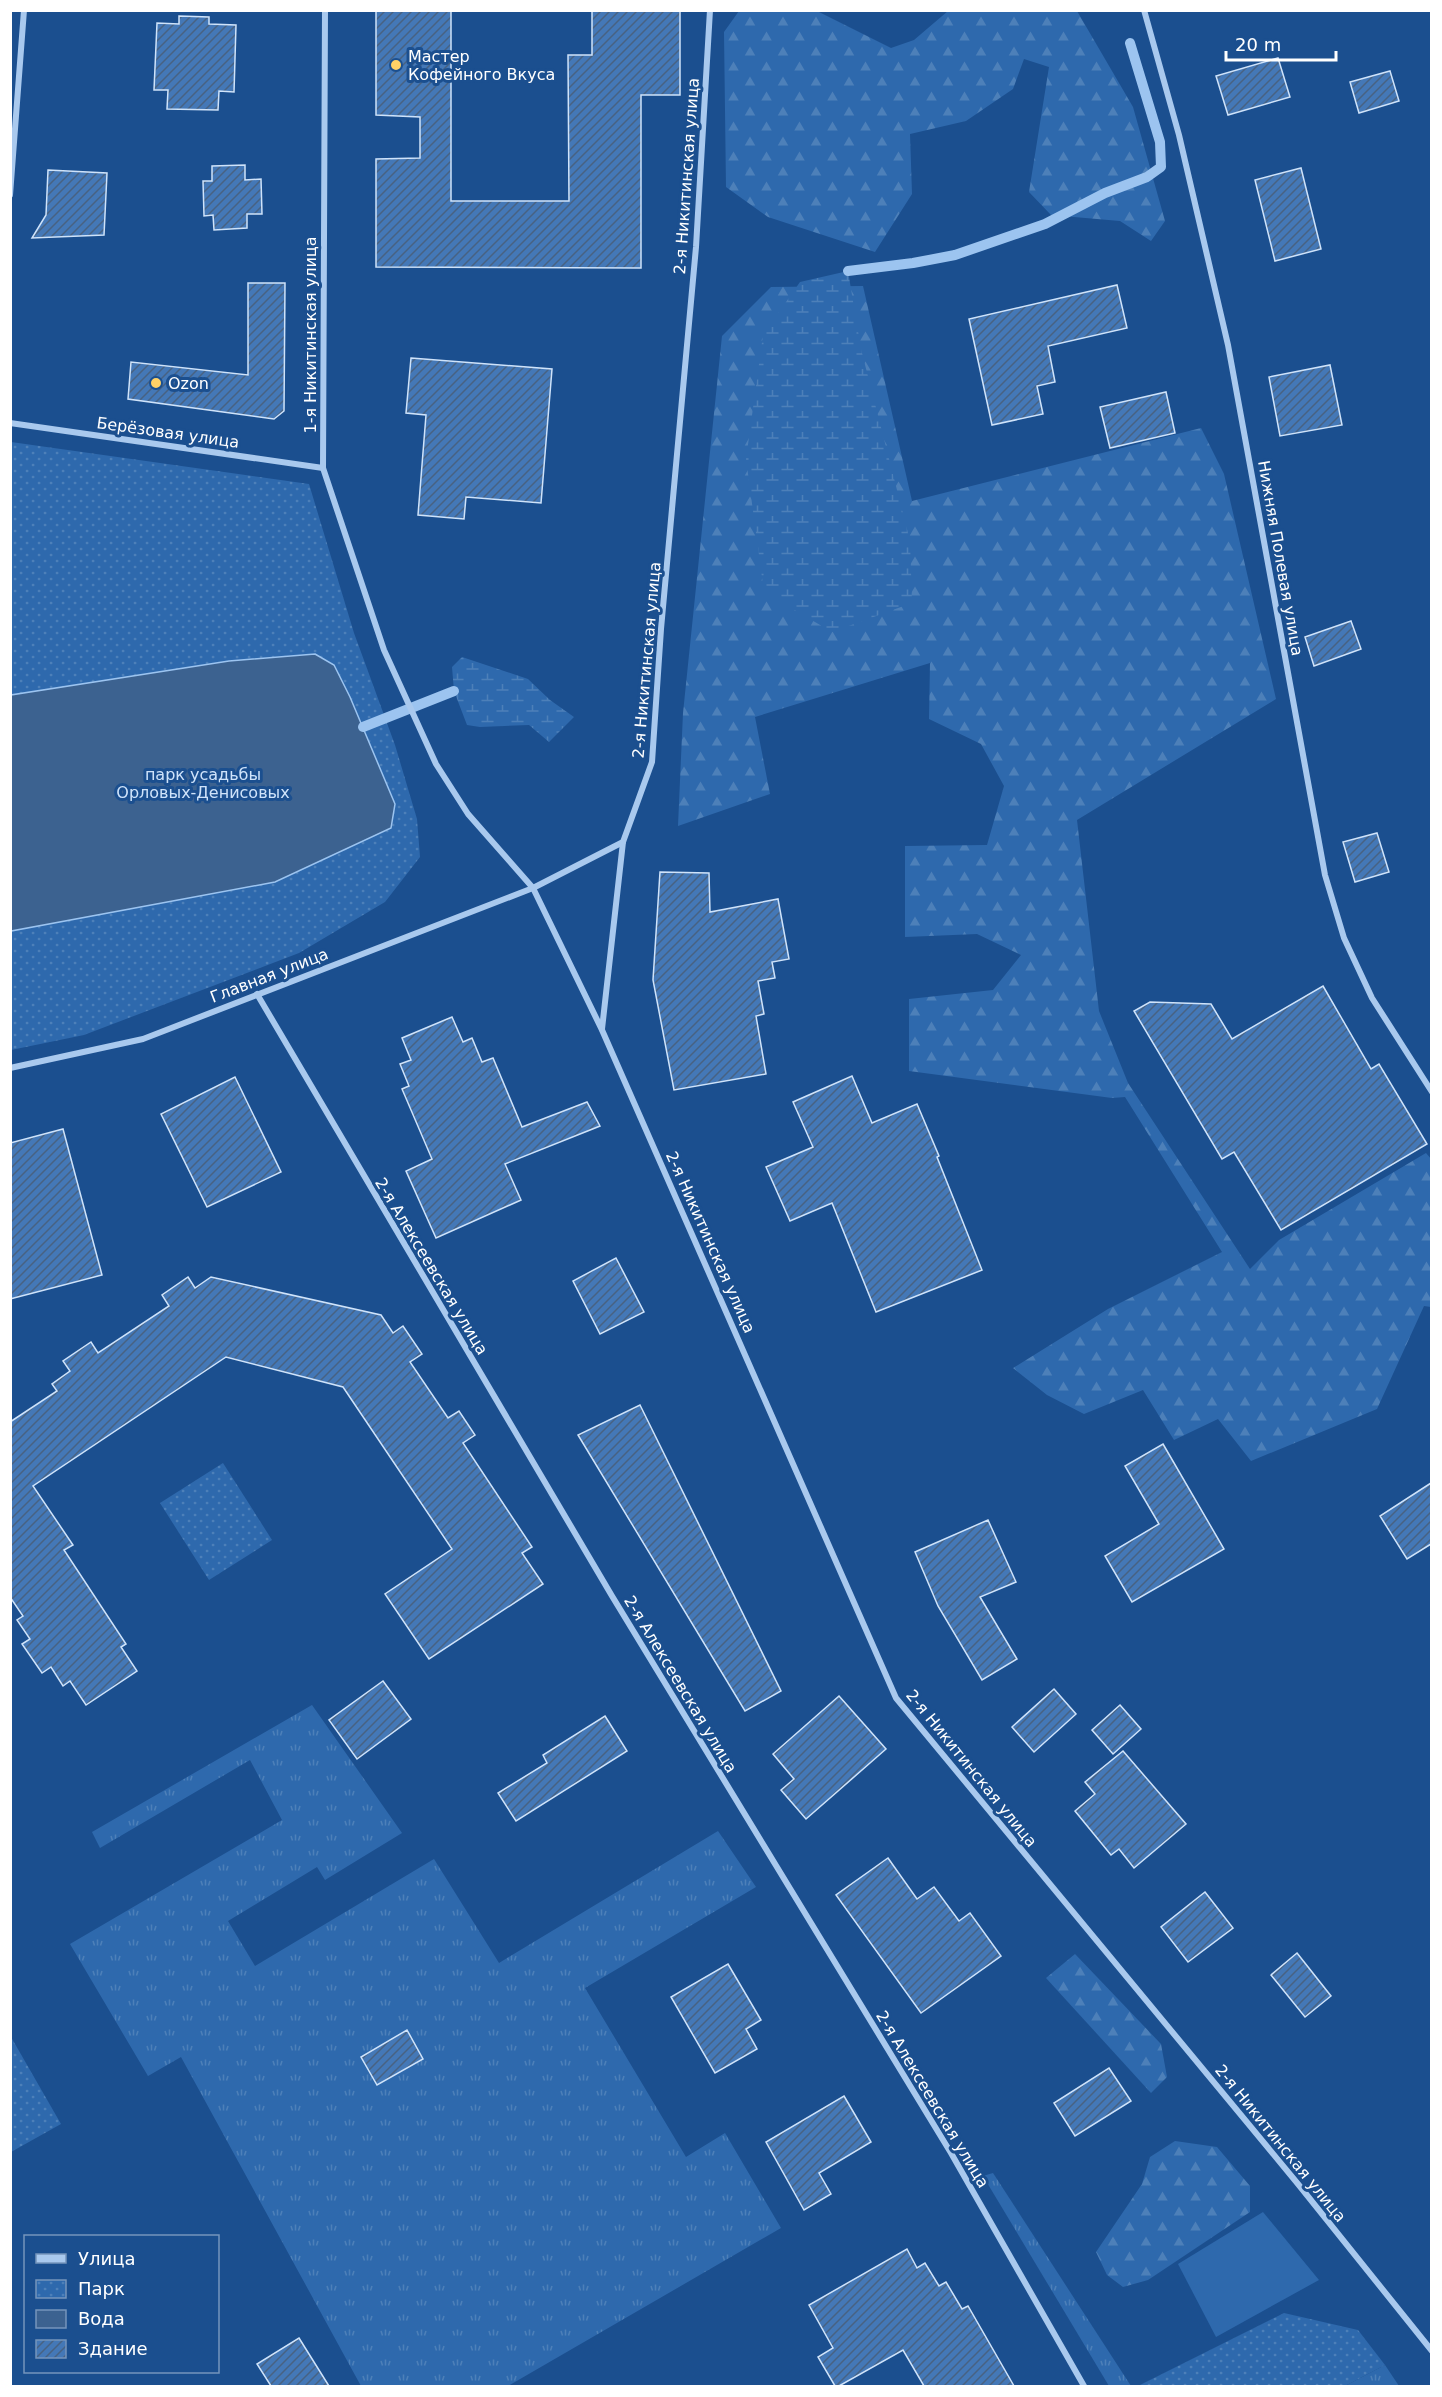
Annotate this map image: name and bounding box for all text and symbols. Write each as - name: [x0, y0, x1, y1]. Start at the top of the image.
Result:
- scale bar: [1226, 24, 1336, 62]
- text: 20 m: [1235, 34, 1281, 55]
- place label: Мастер Кофейного Вкуса: [408, 47, 555, 84]
- marker: Мастер Кофейного Вкуса: [389, 58, 403, 72]
- street label: 2-я Никитинская улица: [670, 77, 703, 275]
- street label: 1-я Никитинская улица: [301, 236, 320, 434]
- place label: Ozon: [168, 374, 209, 393]
- marker: Ozon: [149, 376, 163, 390]
- street label: Берёзовая улица: [95, 413, 240, 452]
- street label: Нижняя Полевая улица: [1254, 459, 1307, 657]
- street label: 2-я Никитинская улица: [628, 561, 665, 759]
- park label: парк усадьбы Орловых-Денисовых: [116, 765, 290, 802]
- street label: Главная улица: [207, 944, 331, 1007]
- street label: 2-я Никитинская улица: [662, 1148, 759, 1336]
- street label: 2-я Алексеевская улица: [371, 1174, 492, 1358]
- street label: 2-я Алексеевская улица: [620, 1592, 741, 1776]
- street label: 2-я Никитинская улица: [902, 1686, 1041, 1851]
- street label: 2-я Алексеевская улица: [872, 2007, 993, 2191]
- street label: 2-я Никитинская улица: [1211, 2061, 1350, 2226]
- legend: [24, 2235, 219, 2373]
- text: Улица: [78, 2248, 135, 2269]
- text: Парк: [78, 2278, 125, 2299]
- text: Вода: [78, 2308, 125, 2329]
- text: Здание: [78, 2338, 148, 2359]

